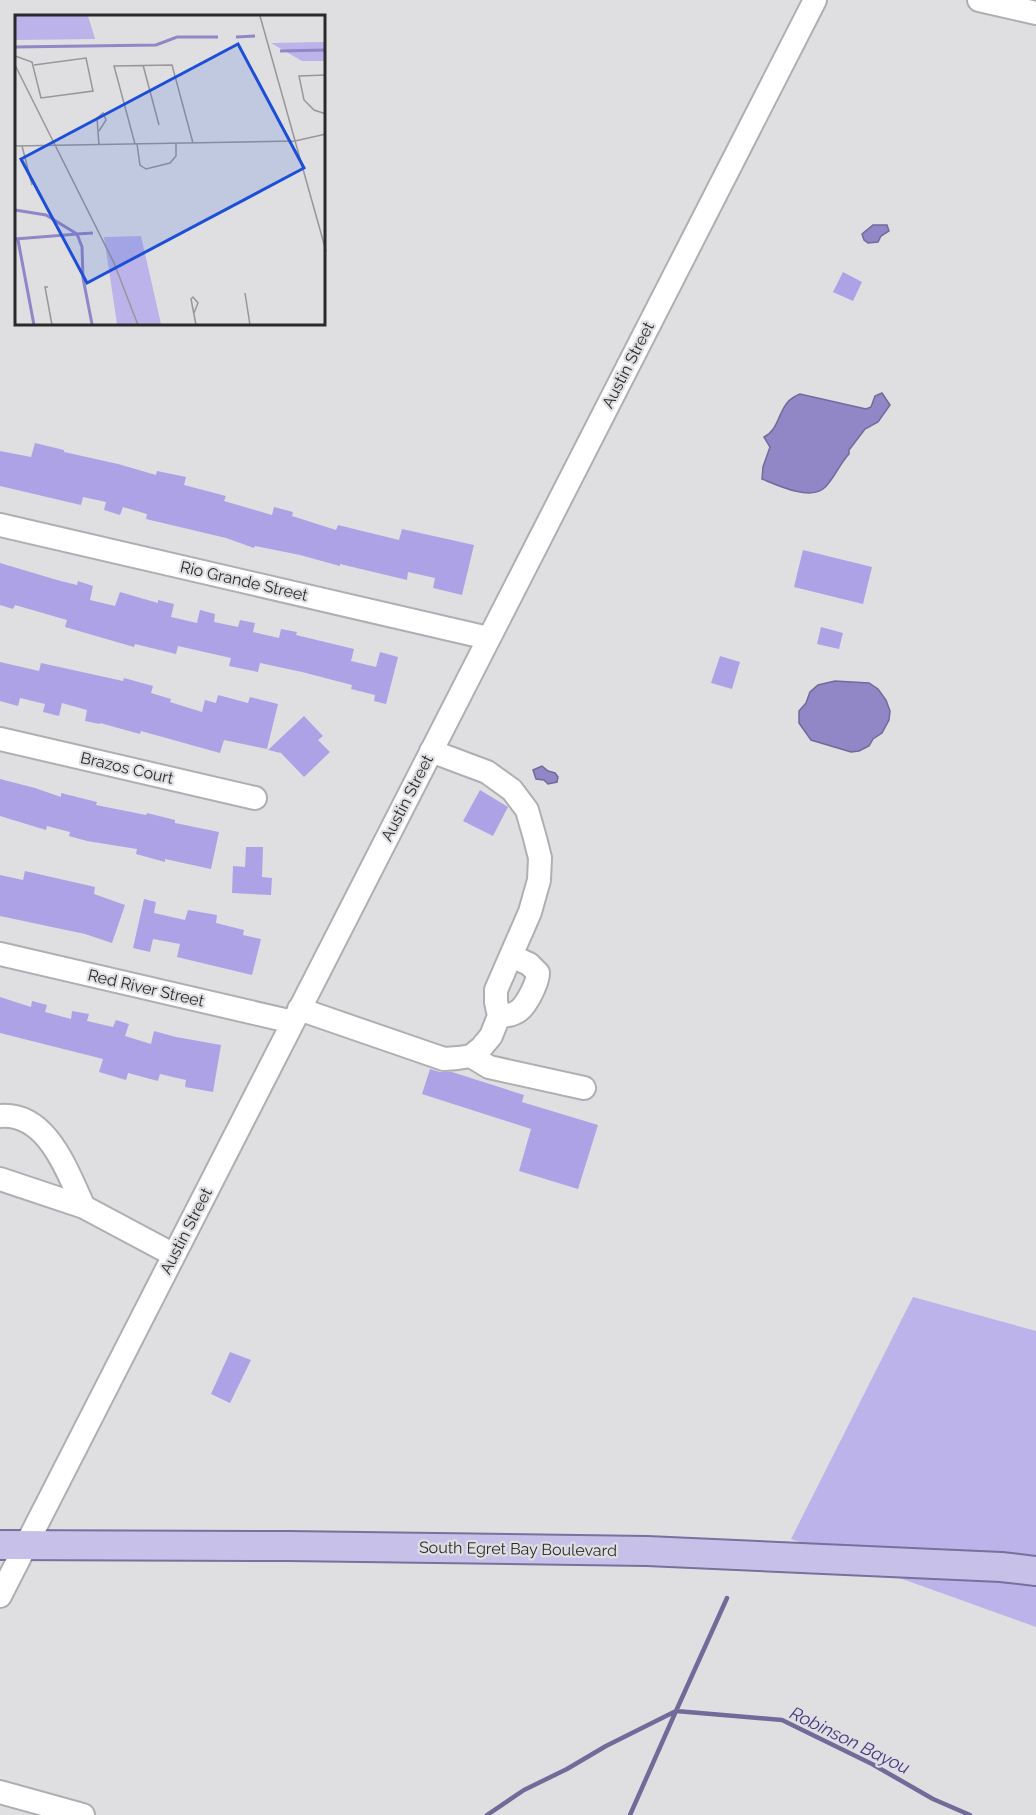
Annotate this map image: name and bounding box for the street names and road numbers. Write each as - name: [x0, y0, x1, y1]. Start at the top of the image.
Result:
- street label: Austin Street: [598, 318, 658, 411]
- street label: Rio Grande Street: [178, 557, 310, 605]
- street label: Brazos Court: [79, 748, 176, 788]
- street label: Austin Street: [377, 751, 437, 844]
- street label: Red River Street: [86, 965, 207, 1011]
- street label: Austin Street: [156, 1184, 216, 1277]
- street label: South Egret Bay Boulevard: [419, 1538, 617, 1560]

